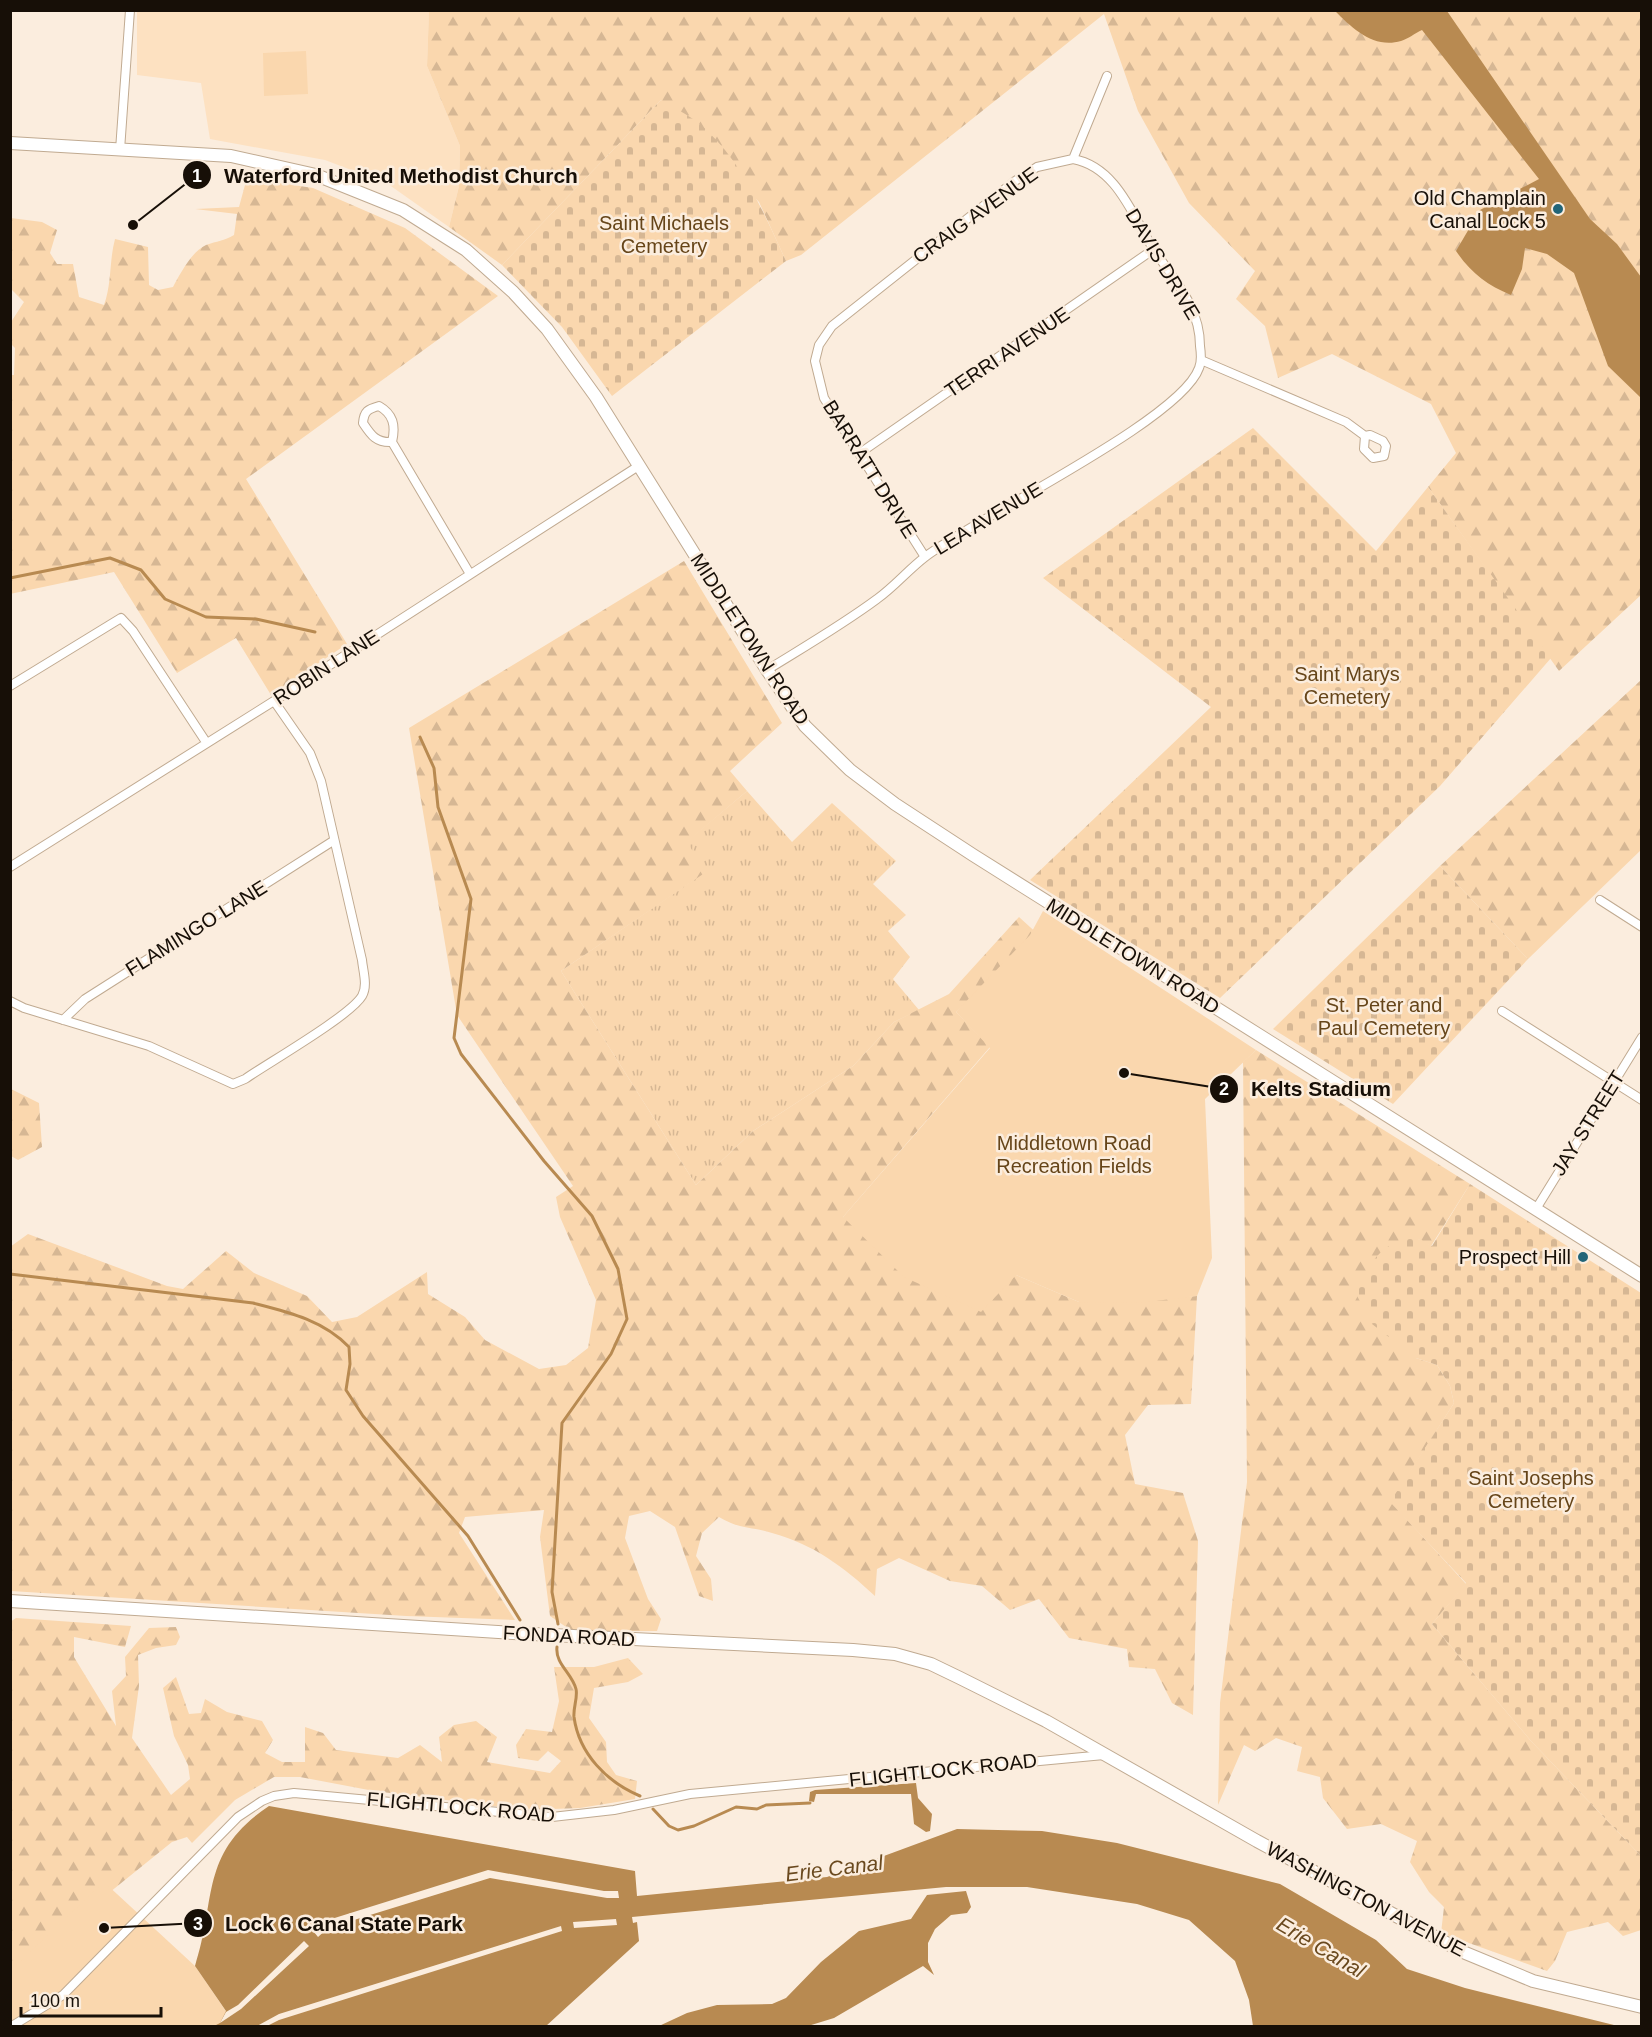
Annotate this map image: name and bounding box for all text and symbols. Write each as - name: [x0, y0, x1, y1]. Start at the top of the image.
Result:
- callout: Waterford United Methodist Church: [182, 156, 590, 195]
- street label: CRAIG AVENUE: [908, 162, 1042, 268]
- text: Waterford United Methodist Church: [224, 164, 578, 187]
- text: 1: [192, 166, 202, 186]
- place label: Old Champlain Canal Lock 5: [1414, 187, 1546, 232]
- marker: Old Champlain Canal Lock 5: [1551, 202, 1565, 216]
- street label: DAVIS DRIVE: [1121, 205, 1205, 323]
- park label: Saint Michaels Cemetery: [599, 212, 729, 257]
- street label: TERRI AVENUE: [941, 302, 1073, 402]
- street label: BARRATT DRIVE: [819, 396, 921, 542]
- street label: LEA AVENUE: [930, 477, 1046, 559]
- street label: MIDDLETOWN ROAD: [686, 549, 814, 729]
- street label: ROBIN LANE: [269, 625, 383, 709]
- park label: Saint Marys Cemetery: [1294, 663, 1400, 708]
- street label: FLAMINGO LANE: [121, 876, 271, 980]
- street label: MIDDLETOWN ROAD: [1043, 894, 1223, 1018]
- park label: St. Peter and Paul Cemetery: [1318, 994, 1450, 1039]
- street label: JAY STREET: [1547, 1067, 1629, 1179]
- callout: Kelts Stadium: [1209, 1069, 1403, 1108]
- text: Kelts Stadium: [1251, 1077, 1391, 1100]
- text: 2: [1219, 1079, 1229, 1099]
- park label: Middletown Road Recreation Fields: [996, 1132, 1152, 1177]
- place label: Prospect Hill: [1459, 1246, 1571, 1268]
- marker: Prospect Hill: [1576, 1250, 1590, 1264]
- park label: Saint Josephs Cemetery: [1468, 1467, 1594, 1512]
- street label: FONDA ROAD: [502, 1622, 636, 1650]
- street label: FLIGHTLOCK ROAD: [848, 1749, 1038, 1791]
- street label: FLIGHTLOCK ROAD: [366, 1788, 556, 1826]
- street label: WASHINGTON AVENUE: [1263, 1837, 1469, 1961]
- water label: Erie Canal: [784, 1850, 885, 1885]
- callout: Lock 6 Canal State Park: [183, 1904, 475, 1943]
- text: Lock 6 Canal State Park: [225, 1912, 463, 1935]
- water label: Erie Canal: [1273, 1912, 1370, 1983]
- text: 3: [193, 1914, 203, 1934]
- scale bar: [21, 1980, 160, 2018]
- text: 100 m: [30, 1991, 80, 2011]

